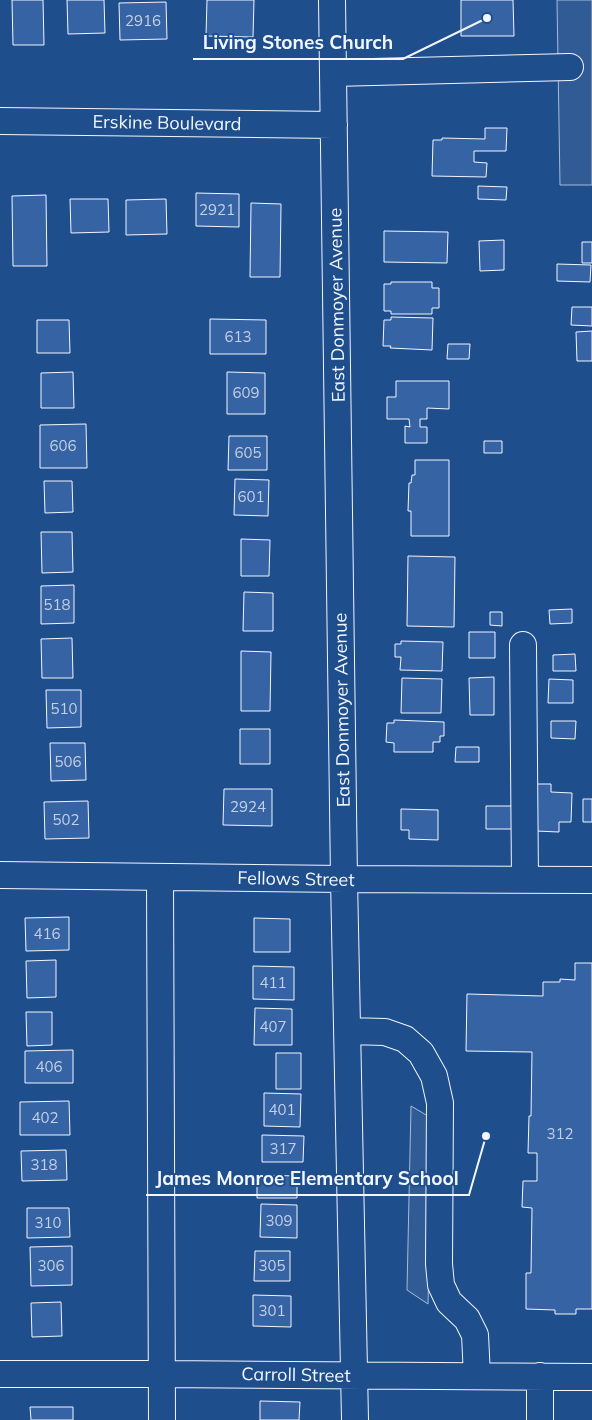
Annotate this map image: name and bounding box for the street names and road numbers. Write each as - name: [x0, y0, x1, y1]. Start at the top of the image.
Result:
- street label: Erskine Boulevard: [92, 110, 242, 135]
- street label: East Donmoyer Avenue: [323, 208, 350, 402]
- street label: East Donmoyer Avenue: [328, 613, 355, 807]
- street label: Fellows Street: [237, 866, 355, 891]
- street label: Carroll Street: [241, 1362, 351, 1387]

